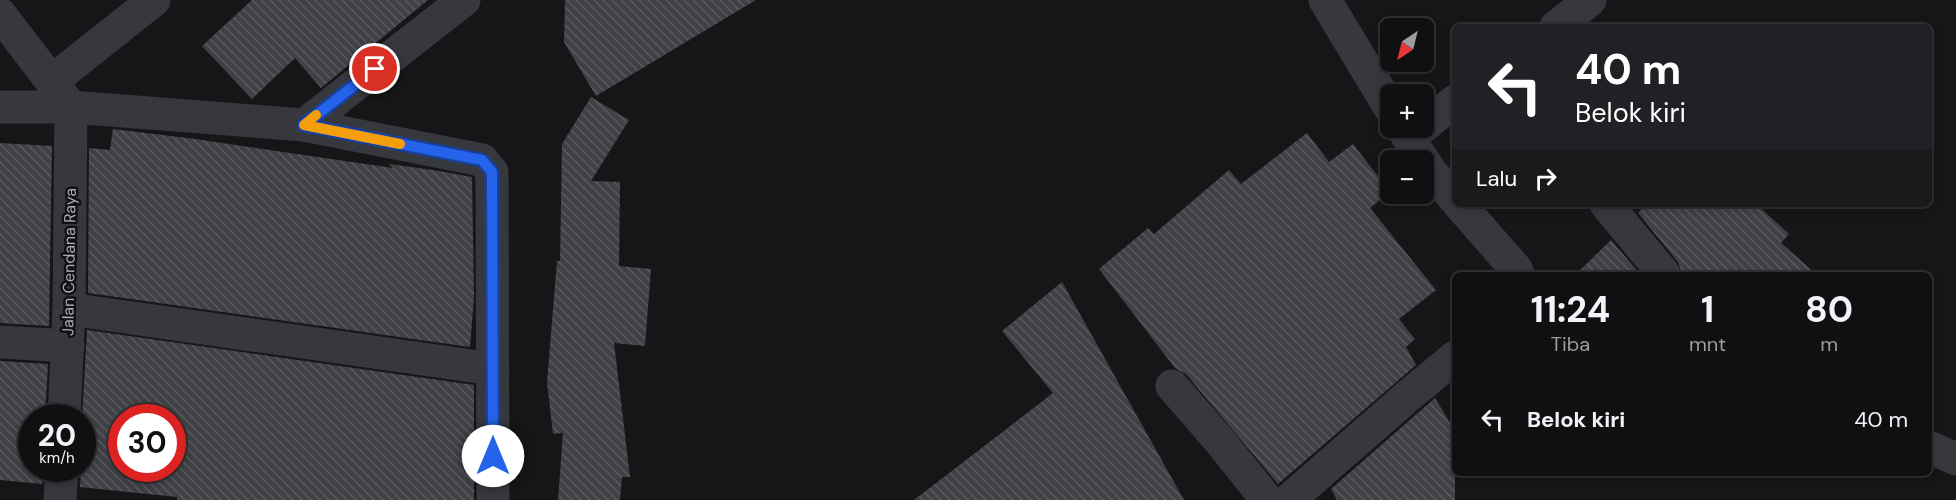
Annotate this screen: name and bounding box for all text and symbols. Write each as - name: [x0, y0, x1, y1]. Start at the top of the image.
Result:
- north arrow: [1380, 18, 1434, 72]
- map controls: [1380, 18, 1434, 204]
- text: 40 m: [1575, 42, 1681, 97]
- pin: [349, 43, 400, 94]
- icon: left: [1476, 48, 1554, 126]
- icon: arrive: [358, 52, 391, 85]
- button: +: [1380, 84, 1434, 138]
- text: Belok kiri: [1575, 95, 1686, 130]
- button: −: [1380, 150, 1434, 204]
- icon: right: [1529, 162, 1562, 195]
- text: Lalu: [1476, 164, 1517, 193]
- street label: Jalan Cendana Raya: [57, 188, 81, 336]
- text: 11:24: [1531, 286, 1610, 333]
- text: 1: [1701, 286, 1714, 333]
- text: 80: [1805, 286, 1853, 333]
- text: Tiba: [1551, 331, 1590, 357]
- text: mnt: [1689, 331, 1726, 357]
- text: m: [1820, 331, 1838, 357]
- icon: left: [1476, 403, 1509, 436]
- speed limit sign: 30: [108, 404, 186, 482]
- text: Belok kiri: [1527, 405, 1625, 434]
- text: 40 m: [1854, 405, 1908, 434]
- text: 20: [38, 416, 76, 455]
- position arrow: [461, 424, 525, 488]
- text: km/h: [39, 448, 75, 468]

